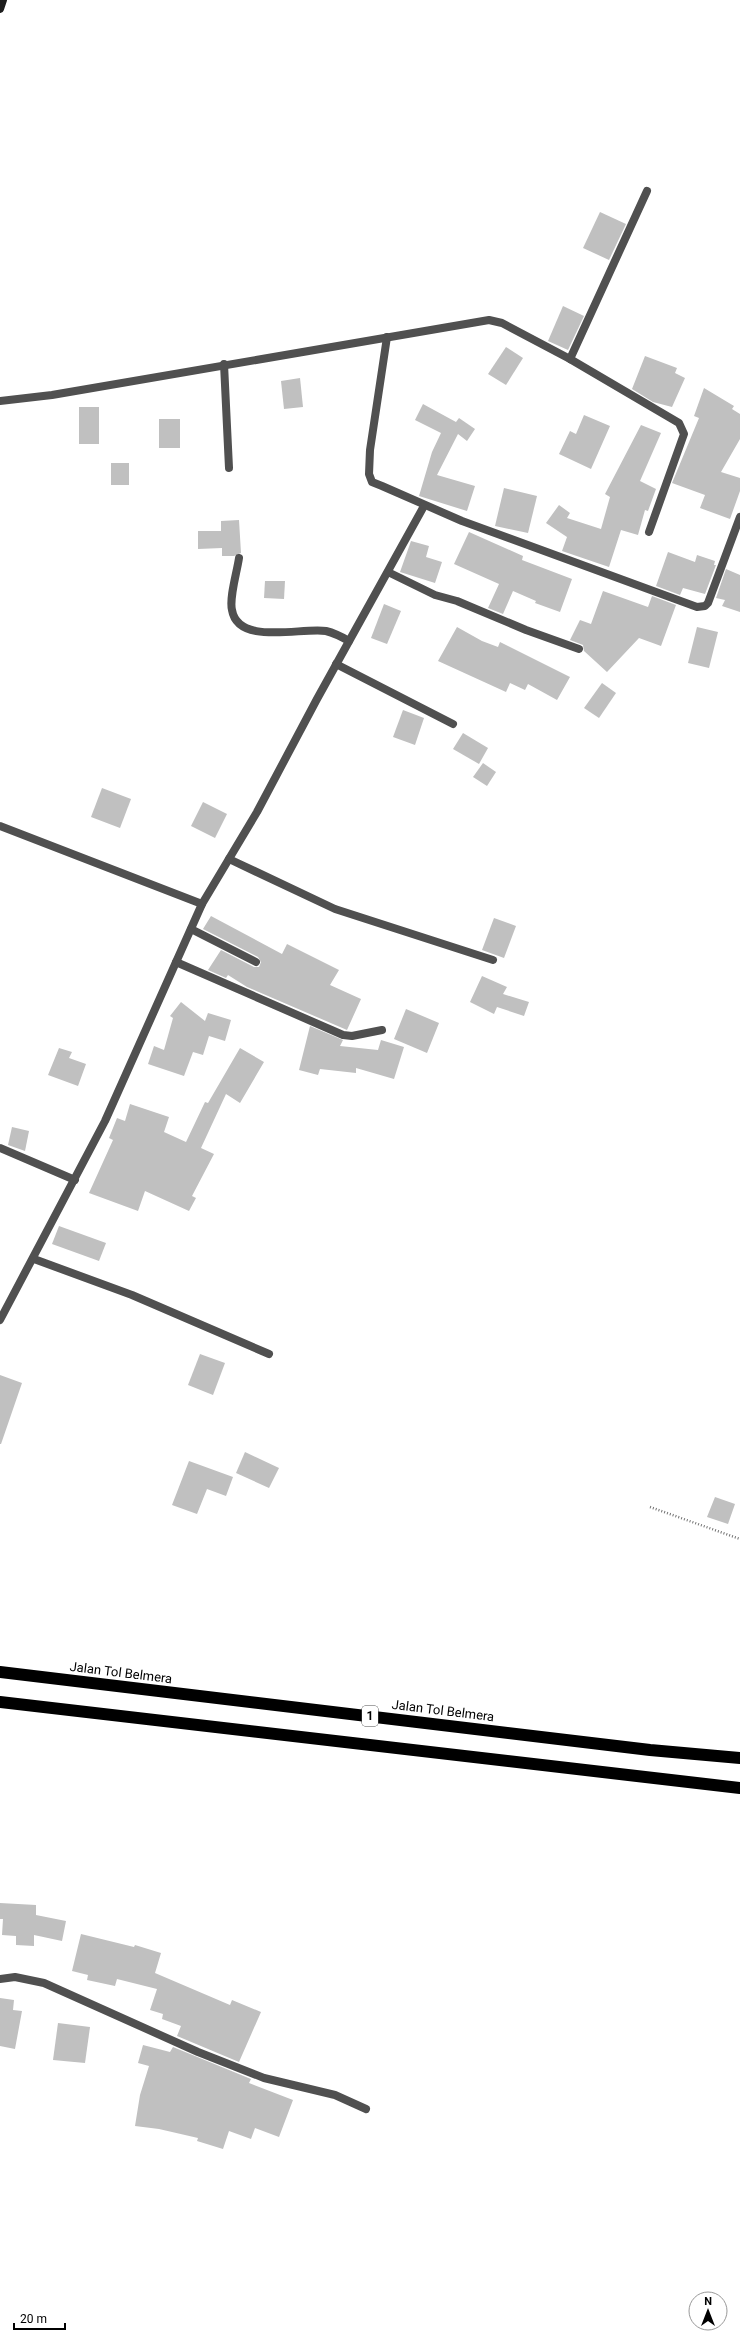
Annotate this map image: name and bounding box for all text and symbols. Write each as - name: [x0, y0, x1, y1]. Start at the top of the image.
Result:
- street label: Jalan Tol Belmera: [69, 1659, 173, 1686]
- street label: Jalan Tol Belmera: [391, 1697, 495, 1724]
- road number: 1: [362, 1706, 378, 1726]
- north arrow: [688, 2291, 728, 2331]
- text: N: [704, 2295, 712, 2308]
- scale bar: [14, 2305, 65, 2331]
- text: 20 m: [20, 2312, 47, 2326]

